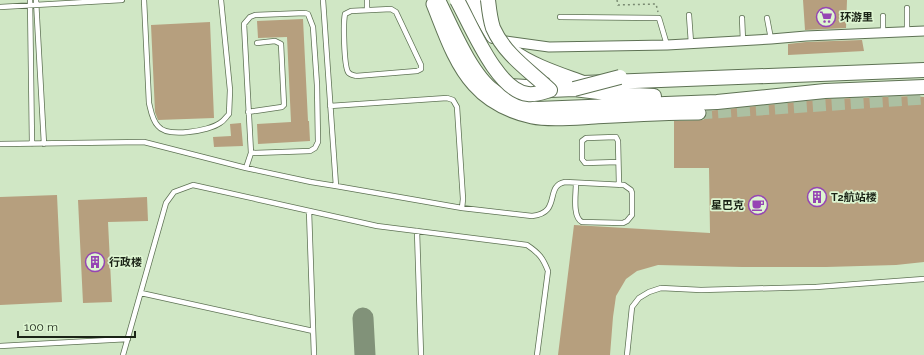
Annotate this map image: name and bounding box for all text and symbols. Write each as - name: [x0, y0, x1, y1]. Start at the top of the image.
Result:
- supermarket icon: 环游里: [815, 6, 837, 28]
- place label: 环游里: [840, 11, 873, 24]
- building icon: T2航站楼: [806, 186, 828, 208]
- place label: T2航站楼: [831, 191, 877, 204]
- cafe icon: 星巴克: [747, 194, 769, 216]
- place label: 星巴克: [711, 199, 744, 212]
- building icon: 行政楼: [84, 251, 106, 273]
- place label: 行政楼: [109, 256, 142, 269]
- scale bar: [18, 313, 135, 339]
- text: 100 m: [24, 320, 58, 334]

